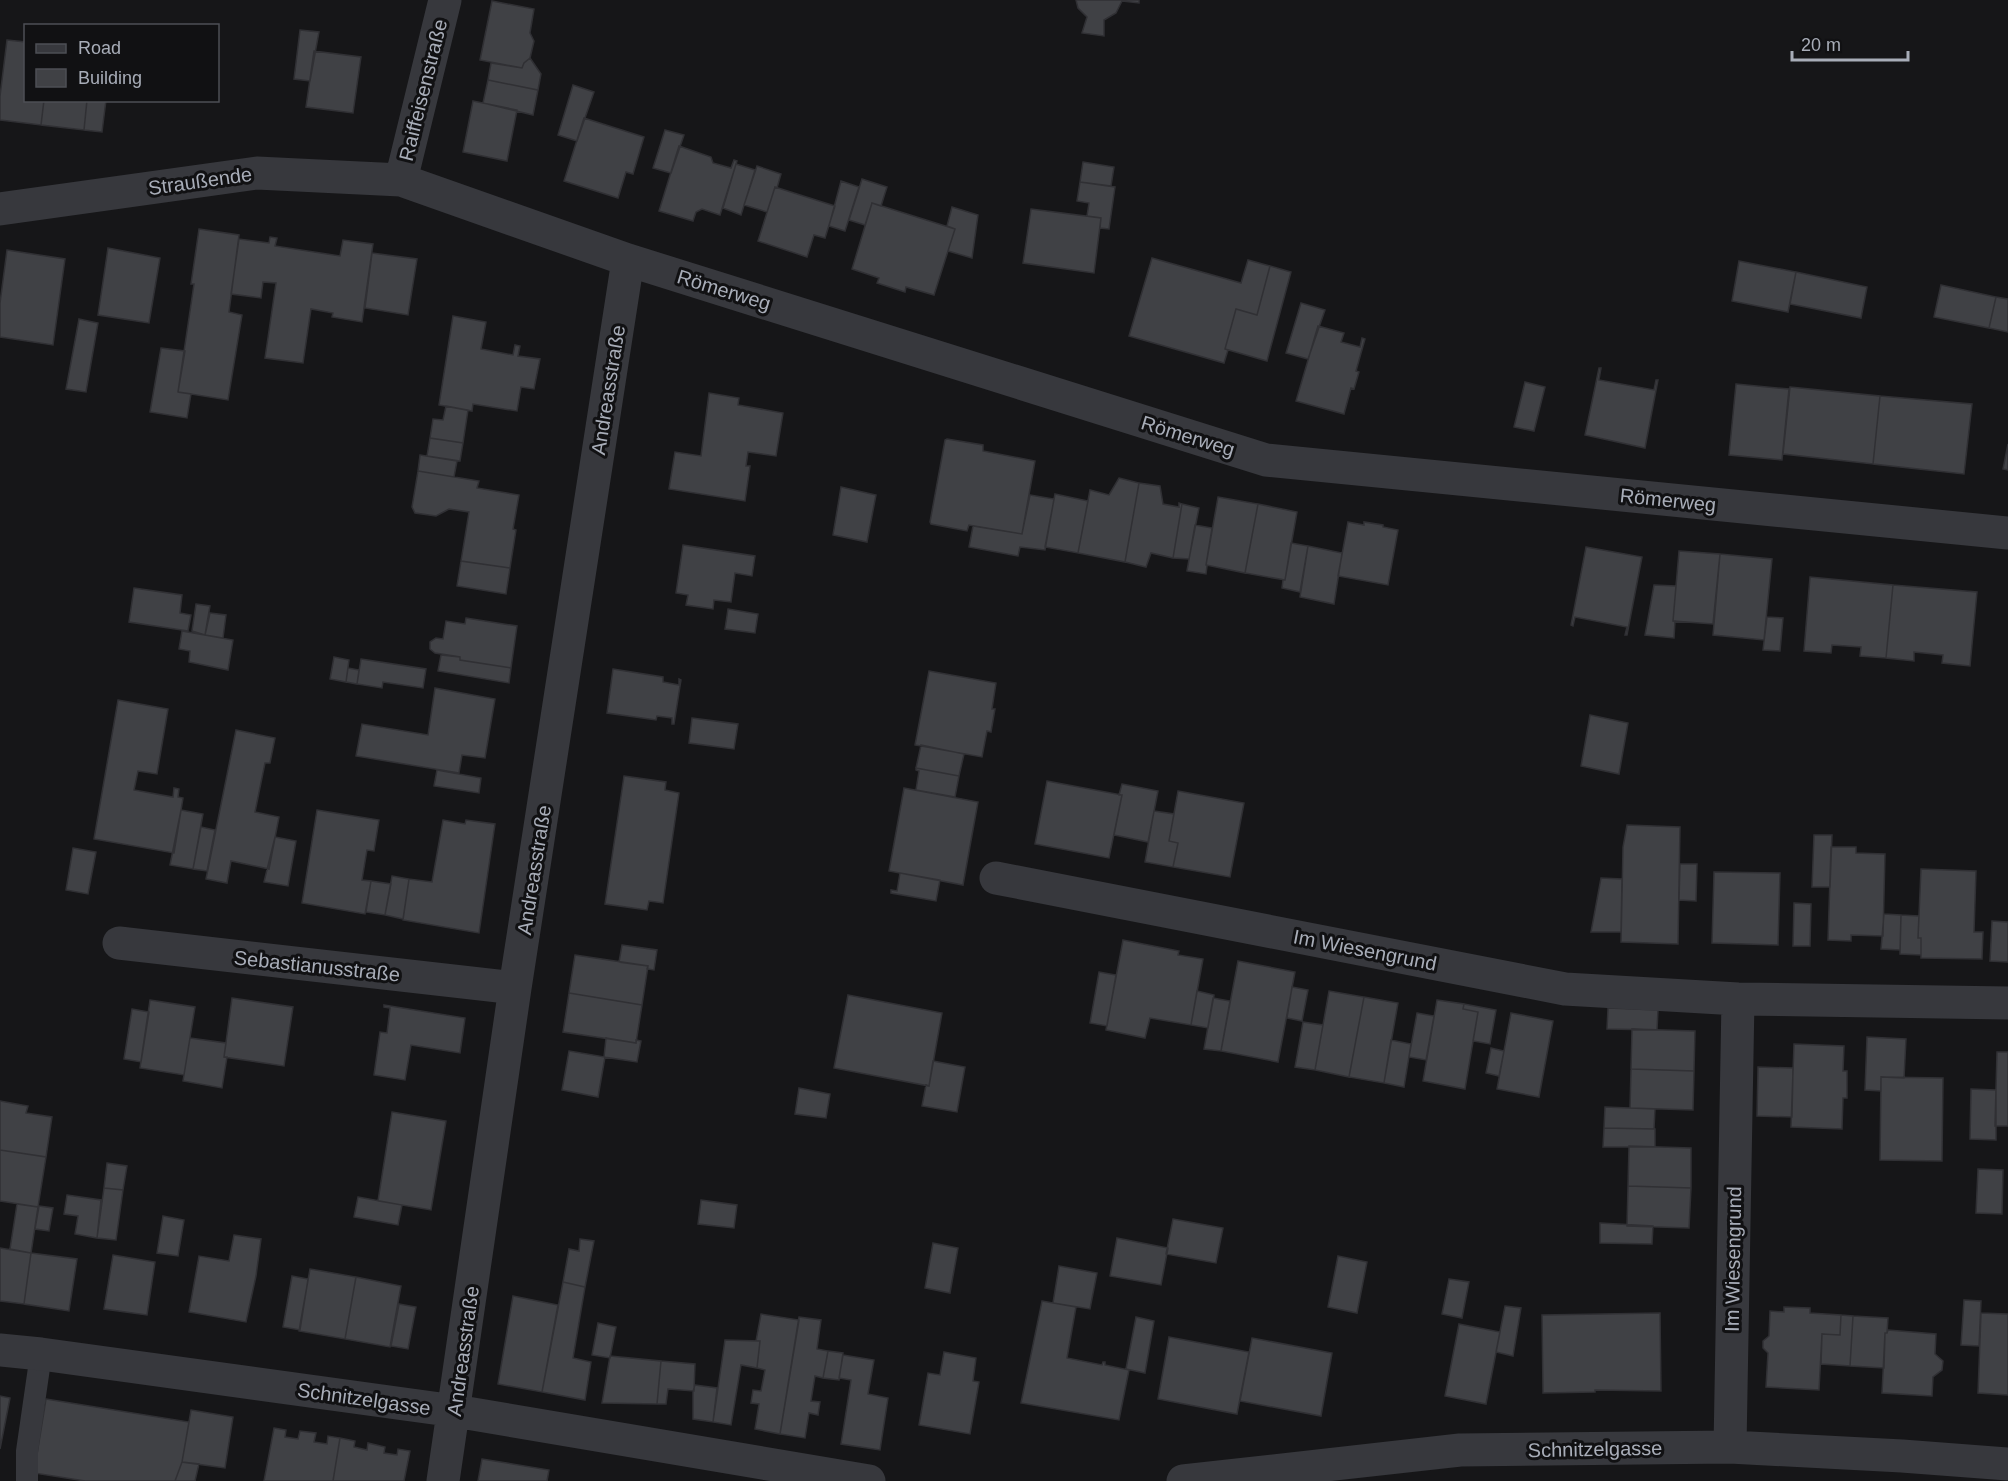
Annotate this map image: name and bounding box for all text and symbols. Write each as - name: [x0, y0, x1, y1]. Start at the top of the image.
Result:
- street label: Raiffeisenstraße: [395, 17, 451, 163]
- legend: [24, 24, 219, 102]
- scale bar: [1792, 24, 1908, 62]
- text: 20 m: [1801, 35, 1841, 55]
- text: Road: [78, 38, 121, 58]
- text: Building: [78, 68, 142, 88]
- street label: Straußende: [147, 163, 253, 199]
- street label: Römerweg: [675, 265, 773, 315]
- street label: Andreasstraße: [587, 324, 629, 456]
- street label: Römerweg: [1139, 411, 1237, 461]
- street label: Römerweg: [1619, 484, 1717, 516]
- street label: Andreasstraße: [513, 804, 555, 936]
- street label: Im Wiesengrund: [1291, 925, 1439, 975]
- street label: Sebastianusstraße: [233, 946, 401, 986]
- street label: Im Wiesengrund: [1721, 1186, 1745, 1332]
- street label: Andreasstraße: [443, 1285, 483, 1417]
- street label: Schnitzelgasse: [296, 1379, 432, 1419]
- street label: Schnitzelgasse: [1528, 1437, 1662, 1461]

